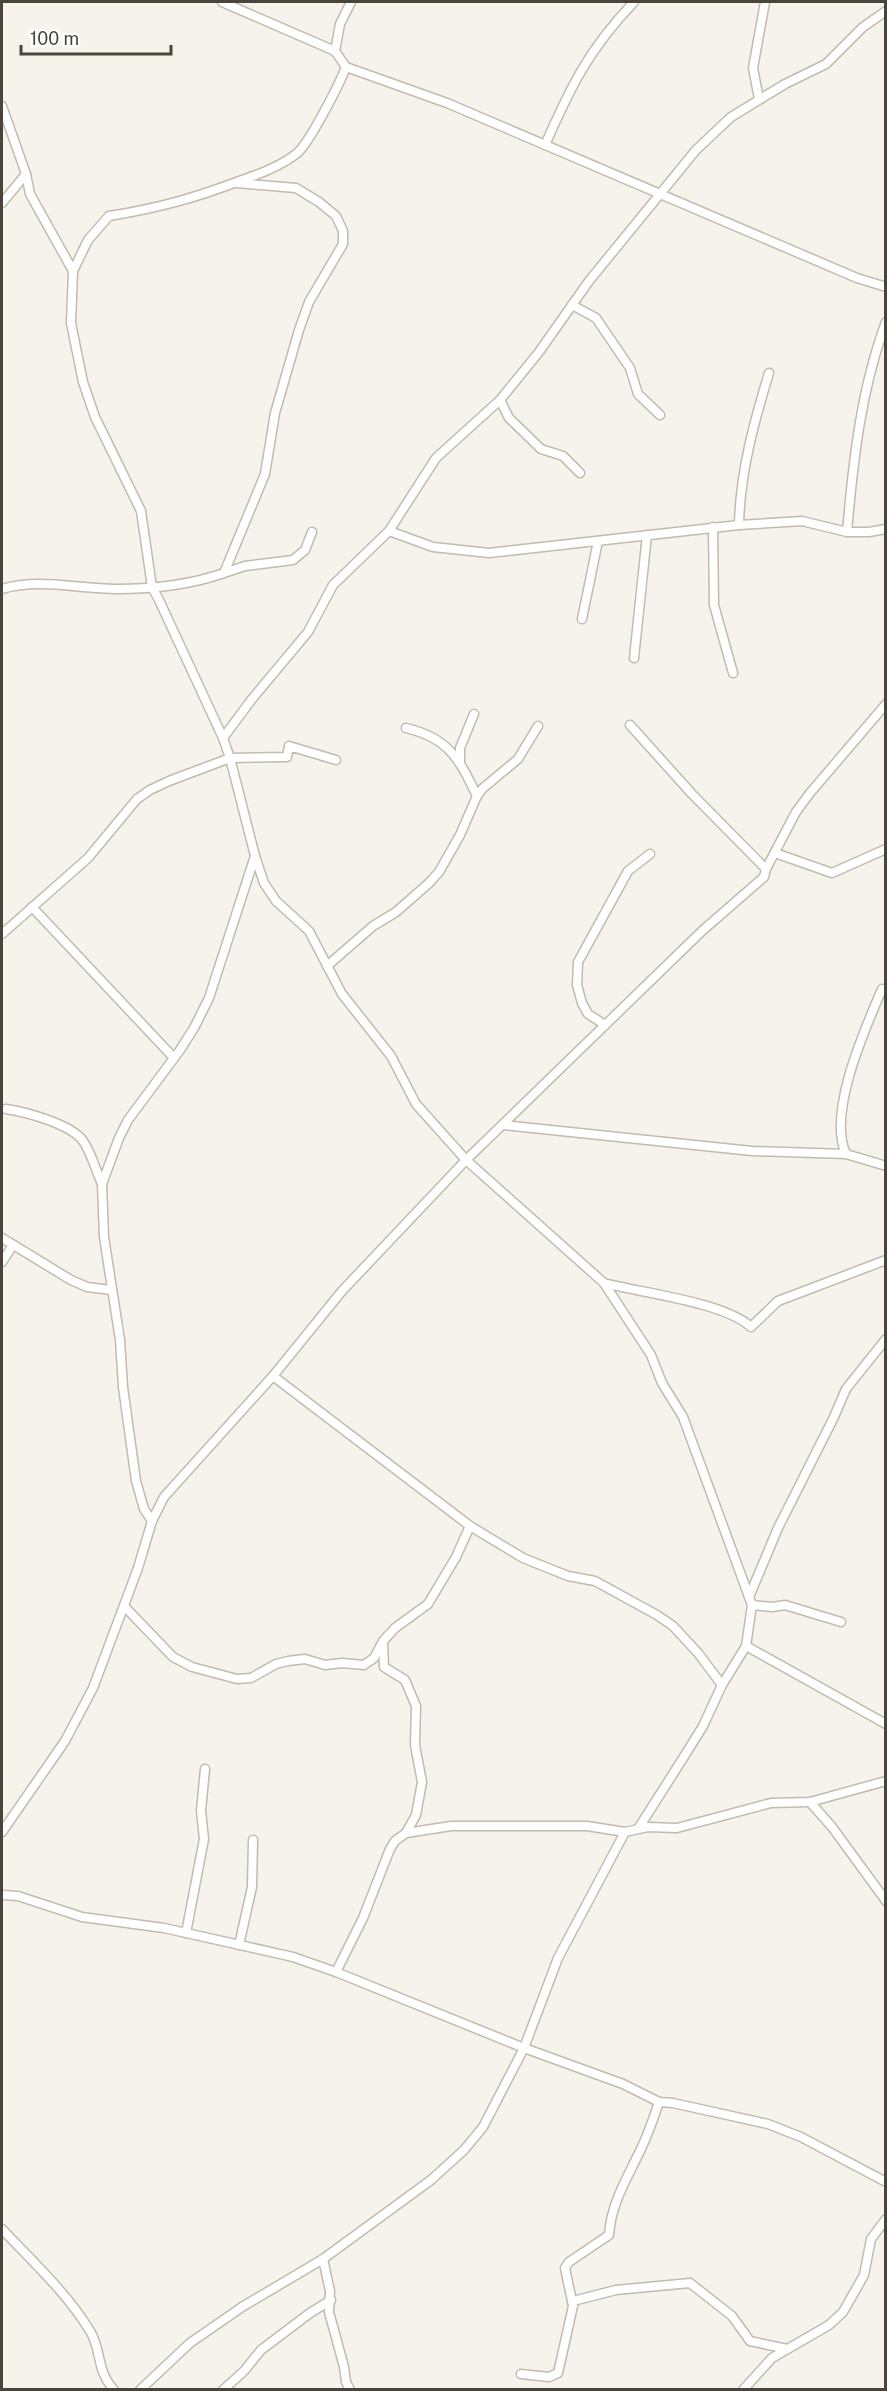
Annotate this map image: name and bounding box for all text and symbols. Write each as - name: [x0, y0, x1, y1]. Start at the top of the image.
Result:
- scale bar: [21, 18, 171, 56]
- text: 100 m: [30, 28, 79, 49]

